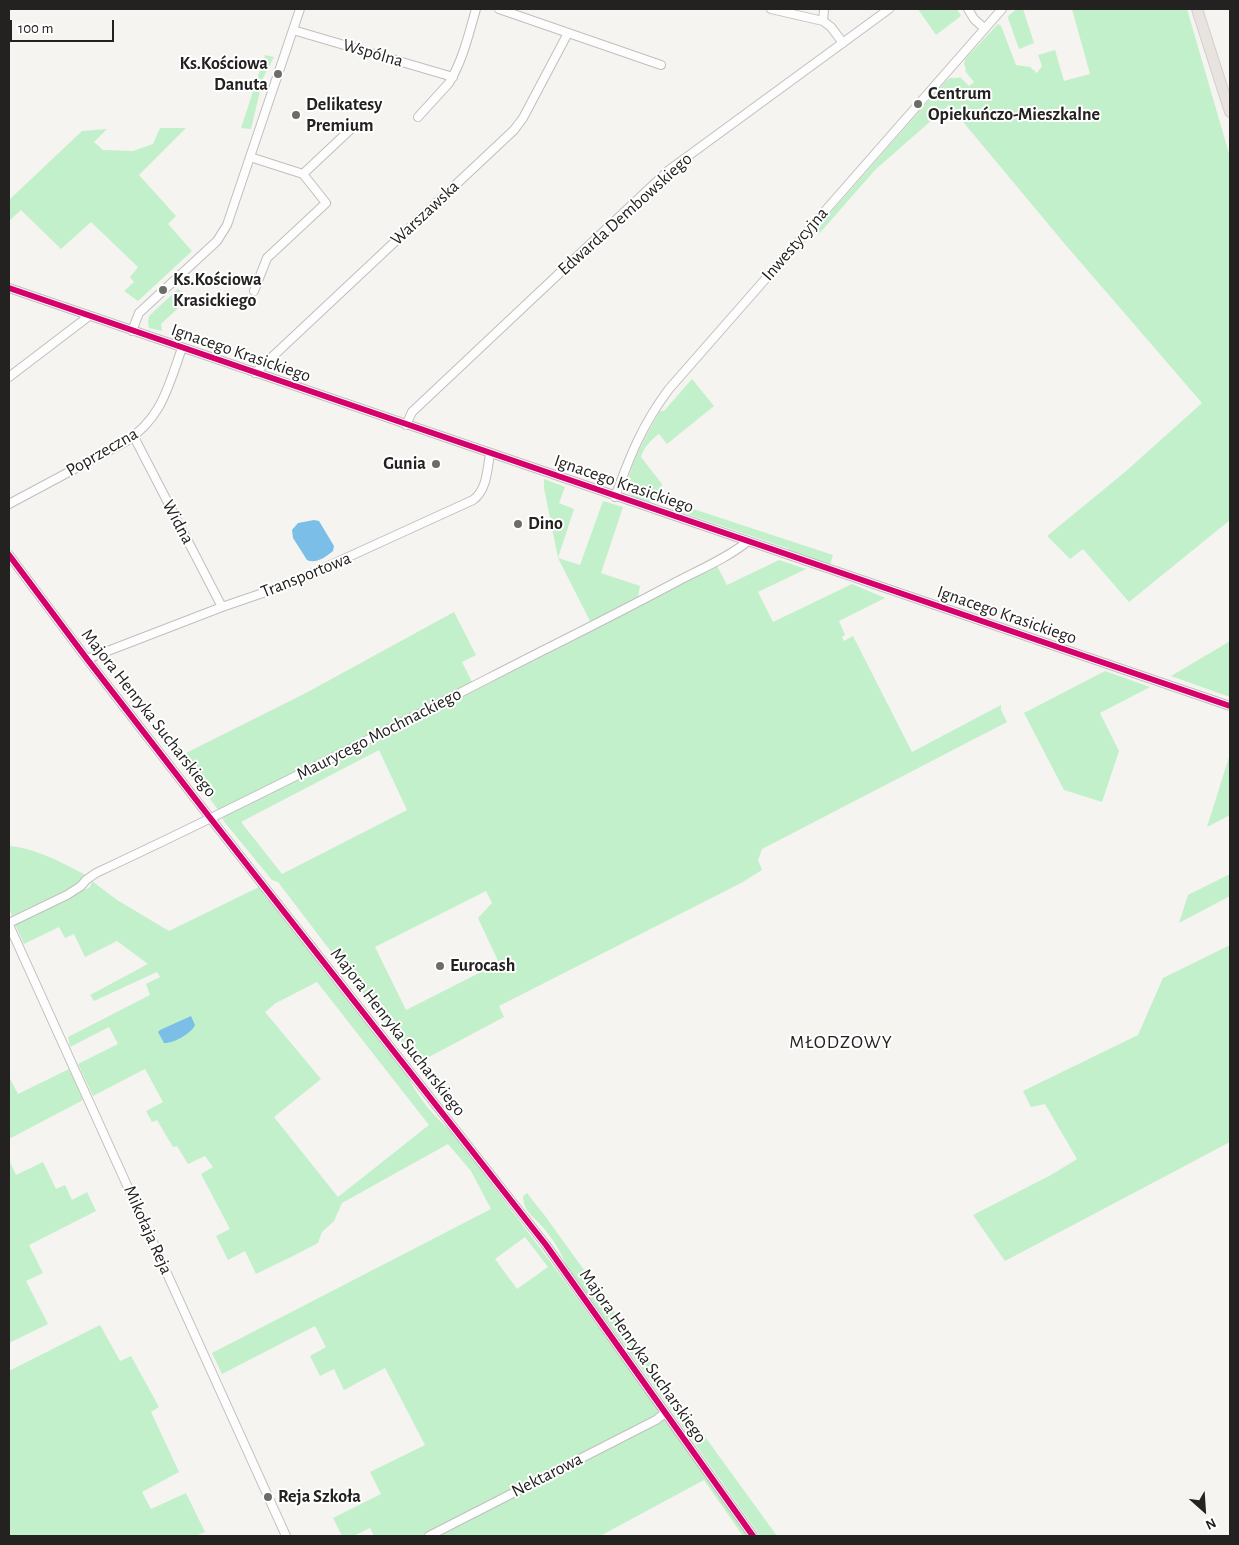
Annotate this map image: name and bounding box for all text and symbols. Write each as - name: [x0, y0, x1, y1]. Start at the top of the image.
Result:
- scale bar: [12, 10, 116, 42]
- text: 100 m: [18, 21, 53, 36]
- street label: Wspólna: [340, 34, 406, 72]
- place label: Ks.Kościowa Danuta: [179, 53, 268, 96]
- marker: Ks.Kościowa Danuta: [272, 68, 284, 80]
- place label: Centrum Opiekuńczo-Mieszkalne: [928, 83, 1100, 126]
- place label: Delikatesy Premium: [306, 94, 382, 136]
- marker: Centrum Opiekuńczo-Mieszkalne: [912, 98, 924, 110]
- marker: Delikatesy Premium: [290, 109, 302, 121]
- street label: Edwarda Dembowskiego: [553, 148, 697, 280]
- street label: Warszawska: [386, 176, 464, 250]
- street label: Inwestycyjna: [757, 203, 833, 285]
- place label: Ks.Kościowa Krasickiego: [173, 269, 262, 312]
- marker: Ks.Kościowa Krasickiego: [157, 284, 169, 296]
- street label: Ignacego Krasickiego: [168, 319, 314, 387]
- street label: Poprzeczna: [62, 423, 142, 481]
- street label: Ignacego Krasickiego: [551, 450, 697, 518]
- place label: Gunia: [383, 453, 426, 475]
- marker: Gunia: [430, 458, 442, 470]
- street label: Widna: [157, 496, 199, 548]
- place label: Dino: [528, 513, 563, 535]
- marker: Dino: [512, 518, 524, 530]
- street label: Transportowa: [258, 547, 354, 603]
- street label: Ignacego Krasickiego: [934, 581, 1080, 649]
- street label: Majora Henryka Sucharskiego: [77, 625, 221, 801]
- street label: Maurycego Mochnackiego: [293, 683, 465, 785]
- street label: Majora Henryka Sucharskiego: [326, 944, 470, 1120]
- place label: Eurocash: [450, 955, 515, 977]
- marker: Eurocash: [434, 960, 446, 972]
- district label: MŁODZOWY: [788, 1031, 894, 1053]
- street label: Mikołaja Reja: [119, 1182, 177, 1278]
- street label: Majora Henryka Sucharskiego: [575, 1265, 711, 1447]
- street label: Nektarowa: [508, 1448, 586, 1502]
- north arrow: [1179, 1485, 1229, 1535]
- place label: Reja Szkoła: [278, 1486, 361, 1508]
- marker: Reja Szkoła: [262, 1491, 274, 1503]
- text: N: [1203, 1515, 1218, 1532]

